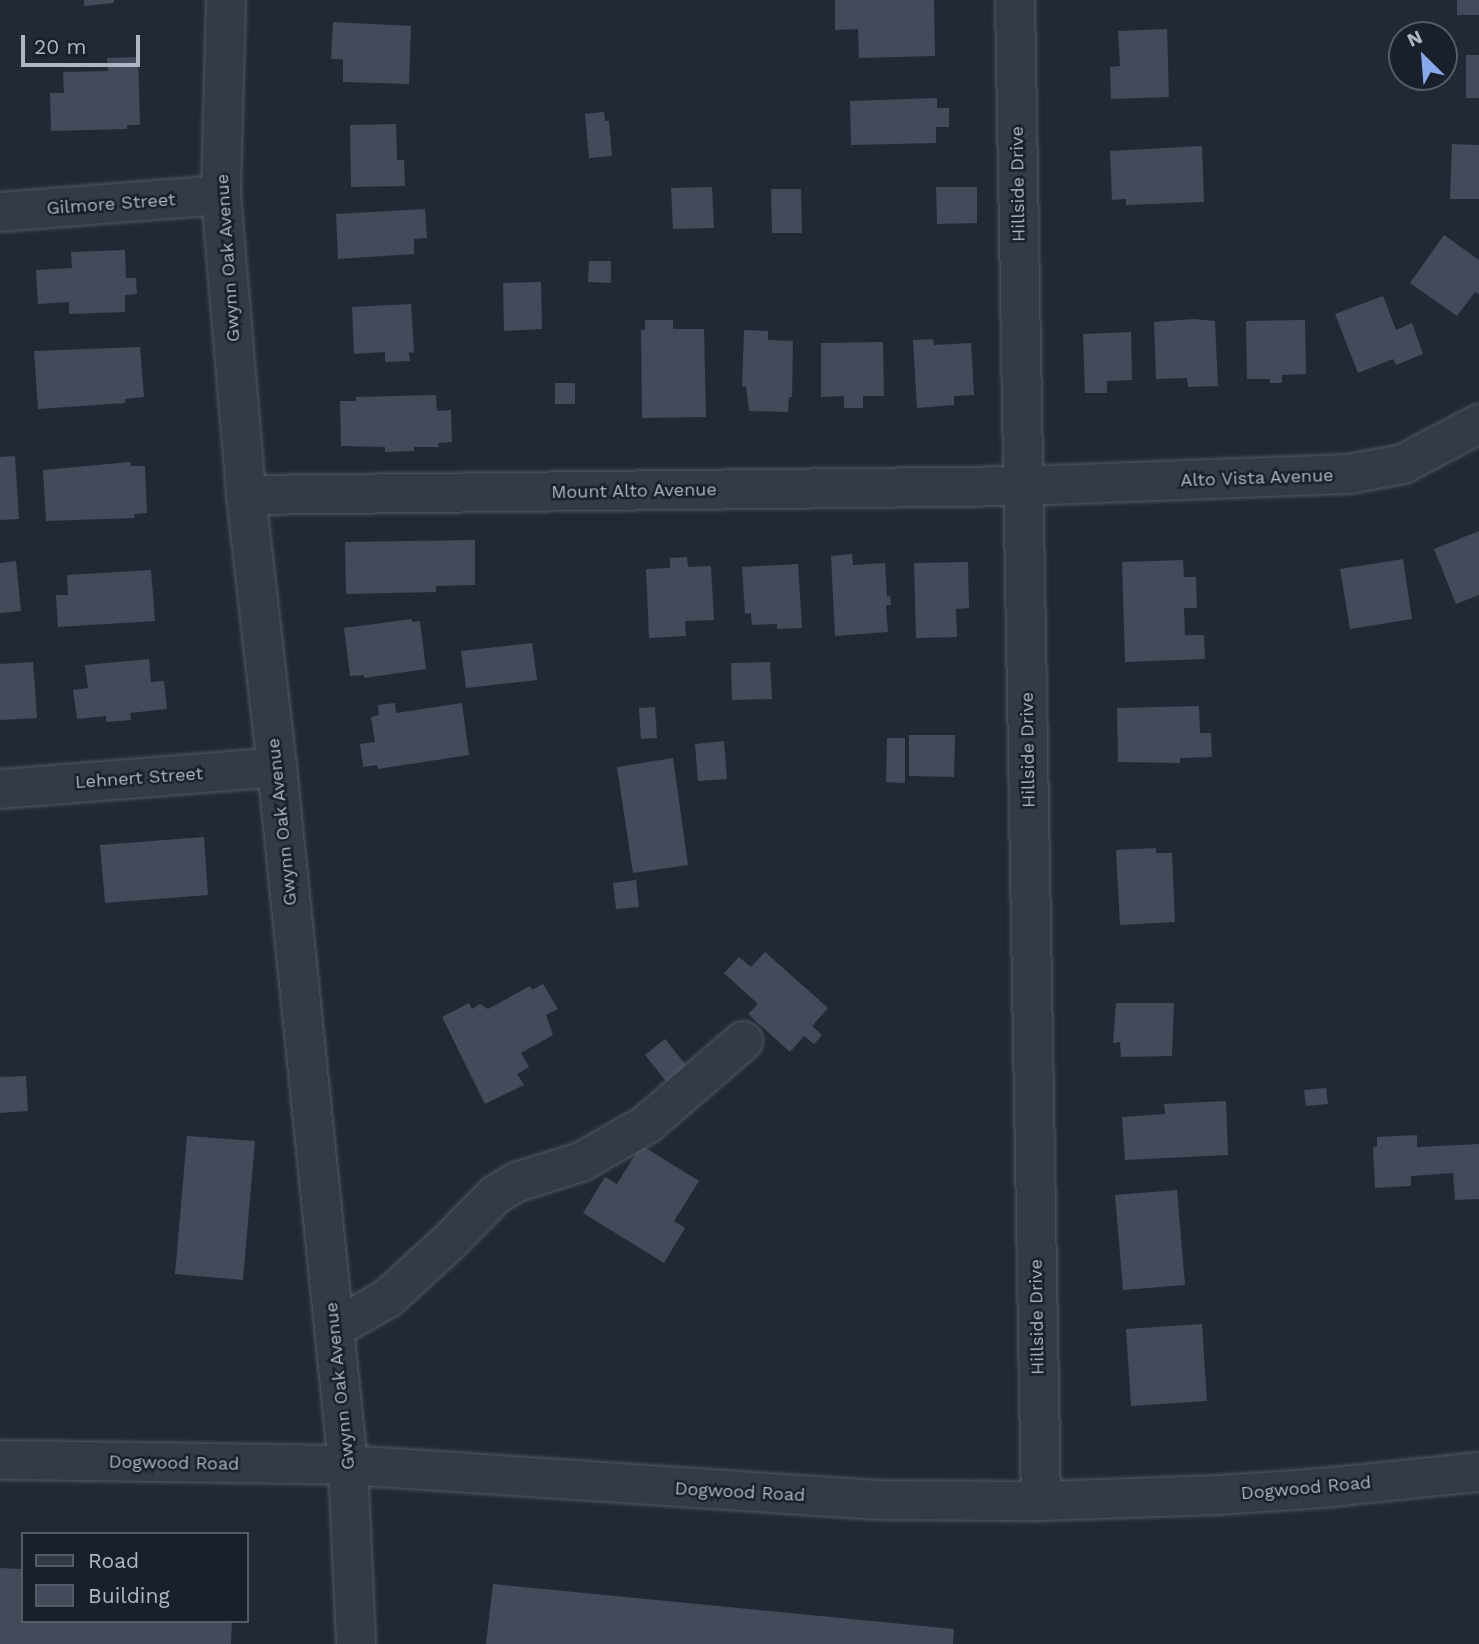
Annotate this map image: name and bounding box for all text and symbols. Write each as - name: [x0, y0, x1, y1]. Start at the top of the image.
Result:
- scale bar: [24, 21, 144, 65]
- north arrow: [1388, 21, 1458, 91]
- text: N: [1404, 25, 1426, 52]
- text: 20 m: [34, 34, 86, 59]
- street label: Hillside Drive: [1006, 126, 1030, 242]
- street label: Gwynn Oak Avenue: [211, 173, 245, 343]
- street label: Gilmore Street: [46, 189, 176, 219]
- street label: Alto Vista Avenue: [1179, 465, 1335, 491]
- street label: Mount Alto Avenue: [550, 479, 718, 503]
- street label: Hillside Drive: [1016, 692, 1040, 808]
- street label: Gwynn Oak Avenue: [262, 737, 302, 907]
- street label: Lehnert Street: [74, 763, 204, 793]
- street label: Hillside Drive: [1025, 1259, 1049, 1375]
- street label: Gwynn Oak Avenue: [320, 1301, 360, 1471]
- street label: Dogwood Road: [108, 1451, 240, 1475]
- street label: Dogwood Road: [1240, 1472, 1372, 1504]
- street label: Dogwood Road: [674, 1478, 806, 1506]
- legend: [21, 1532, 248, 1623]
- text: Road: [88, 1548, 139, 1573]
- text: Building: [88, 1583, 170, 1608]

